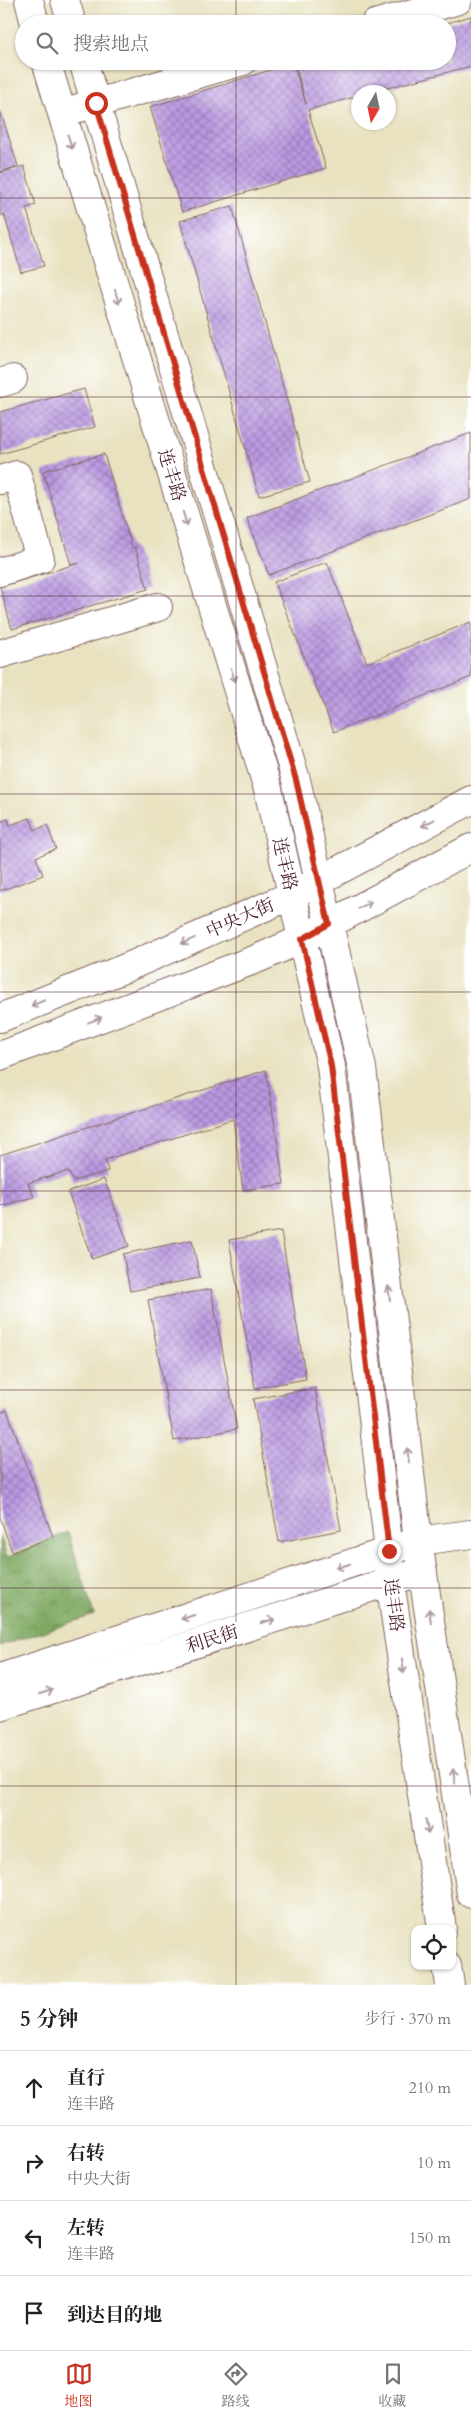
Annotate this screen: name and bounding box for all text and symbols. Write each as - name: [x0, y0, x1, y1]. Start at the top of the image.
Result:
- search box: [15, 15, 456, 70]
- icon: search: [33, 29, 61, 57]
- text: 搜索地点: [73, 31, 149, 57]
- north arrow: [351, 85, 396, 130]
- route start: [85, 92, 108, 115]
- one-way arrow: [65, 133, 75, 149]
- one-way arrow: [113, 289, 123, 305]
- street label: 连丰路: [152, 446, 191, 505]
- one-way arrow: [181, 511, 191, 527]
- one-way arrow: [228, 666, 238, 682]
- one-way arrow: [421, 819, 436, 828]
- street label: 连丰路: [266, 835, 303, 893]
- street label: 中央大街: [202, 892, 278, 945]
- one-way arrow: [357, 900, 372, 910]
- one-way arrow: [181, 936, 196, 946]
- one-way arrow: [31, 999, 46, 1008]
- one-way arrow: [87, 1015, 102, 1024]
- one-way arrow: [384, 1286, 394, 1302]
- one-way arrow: [403, 1447, 413, 1463]
- route end: [378, 1540, 401, 1563]
- one-way arrow: [335, 1562, 351, 1572]
- street label: 连丰路: [378, 1577, 409, 1633]
- one-way arrow: [424, 1608, 434, 1624]
- one-way arrow: [181, 1613, 197, 1622]
- one-way arrow: [260, 1615, 276, 1625]
- street label: 利民街: [183, 1619, 242, 1660]
- one-way arrow: [398, 1658, 408, 1674]
- one-way arrow: [38, 1686, 54, 1696]
- one-way arrow: [448, 1769, 458, 1785]
- one-way arrow: [422, 1818, 432, 1834]
- map controls: [411, 1925, 456, 1970]
- button: locate: [411, 1925, 456, 1970]
- text: 5 分钟: [20, 2005, 78, 2034]
- text: 步行 · 370 m: [364, 2008, 451, 2030]
- text: 直行: [67, 2065, 105, 2091]
- icon: ahead: [20, 2074, 48, 2102]
- text: 210 m: [409, 2077, 451, 2099]
- text: 连丰路: [67, 2093, 115, 2115]
- text: 右转: [67, 2140, 105, 2166]
- icon: right: [20, 2149, 48, 2177]
- text: 10 m: [417, 2152, 451, 2174]
- text: 中央大街: [67, 2168, 131, 2190]
- text: 左转: [67, 2215, 105, 2241]
- icon: left: [20, 2224, 48, 2252]
- text: 150 m: [409, 2227, 451, 2249]
- text: 连丰路: [67, 2243, 115, 2265]
- icon: arrive: [20, 2299, 48, 2327]
- text: 到达目的地: [67, 2302, 162, 2328]
- tab: 地图: [65, 2360, 93, 2411]
- tab: 路线: [222, 2360, 250, 2411]
- tab: 收藏: [379, 2360, 407, 2411]

